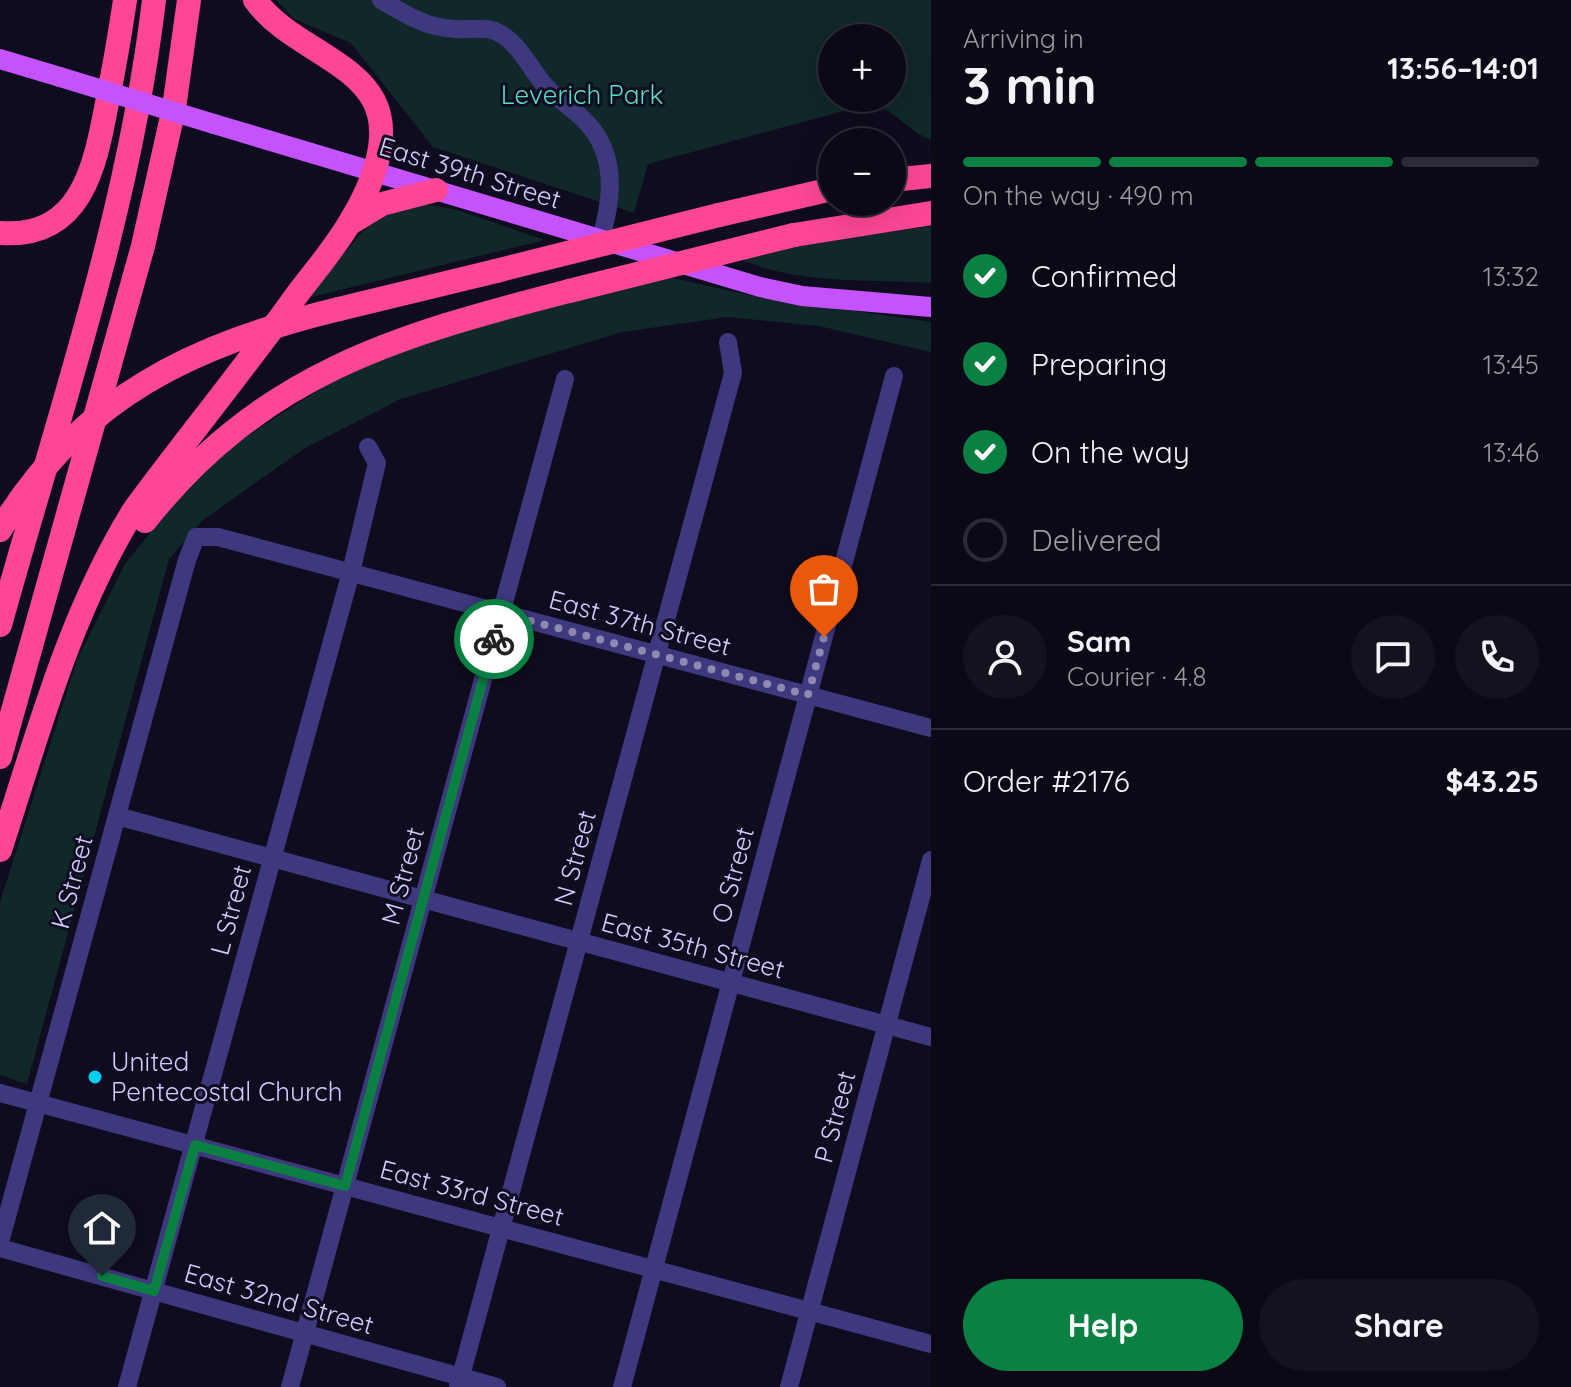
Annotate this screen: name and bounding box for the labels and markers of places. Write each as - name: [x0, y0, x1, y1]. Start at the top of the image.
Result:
- pin: [790, 555, 858, 637]
- place label: United Pentecostal Church: [111, 1045, 343, 1108]
- marker: United Pentecostal Church: [86, 1068, 104, 1086]
- pin: [68, 1194, 136, 1276]

